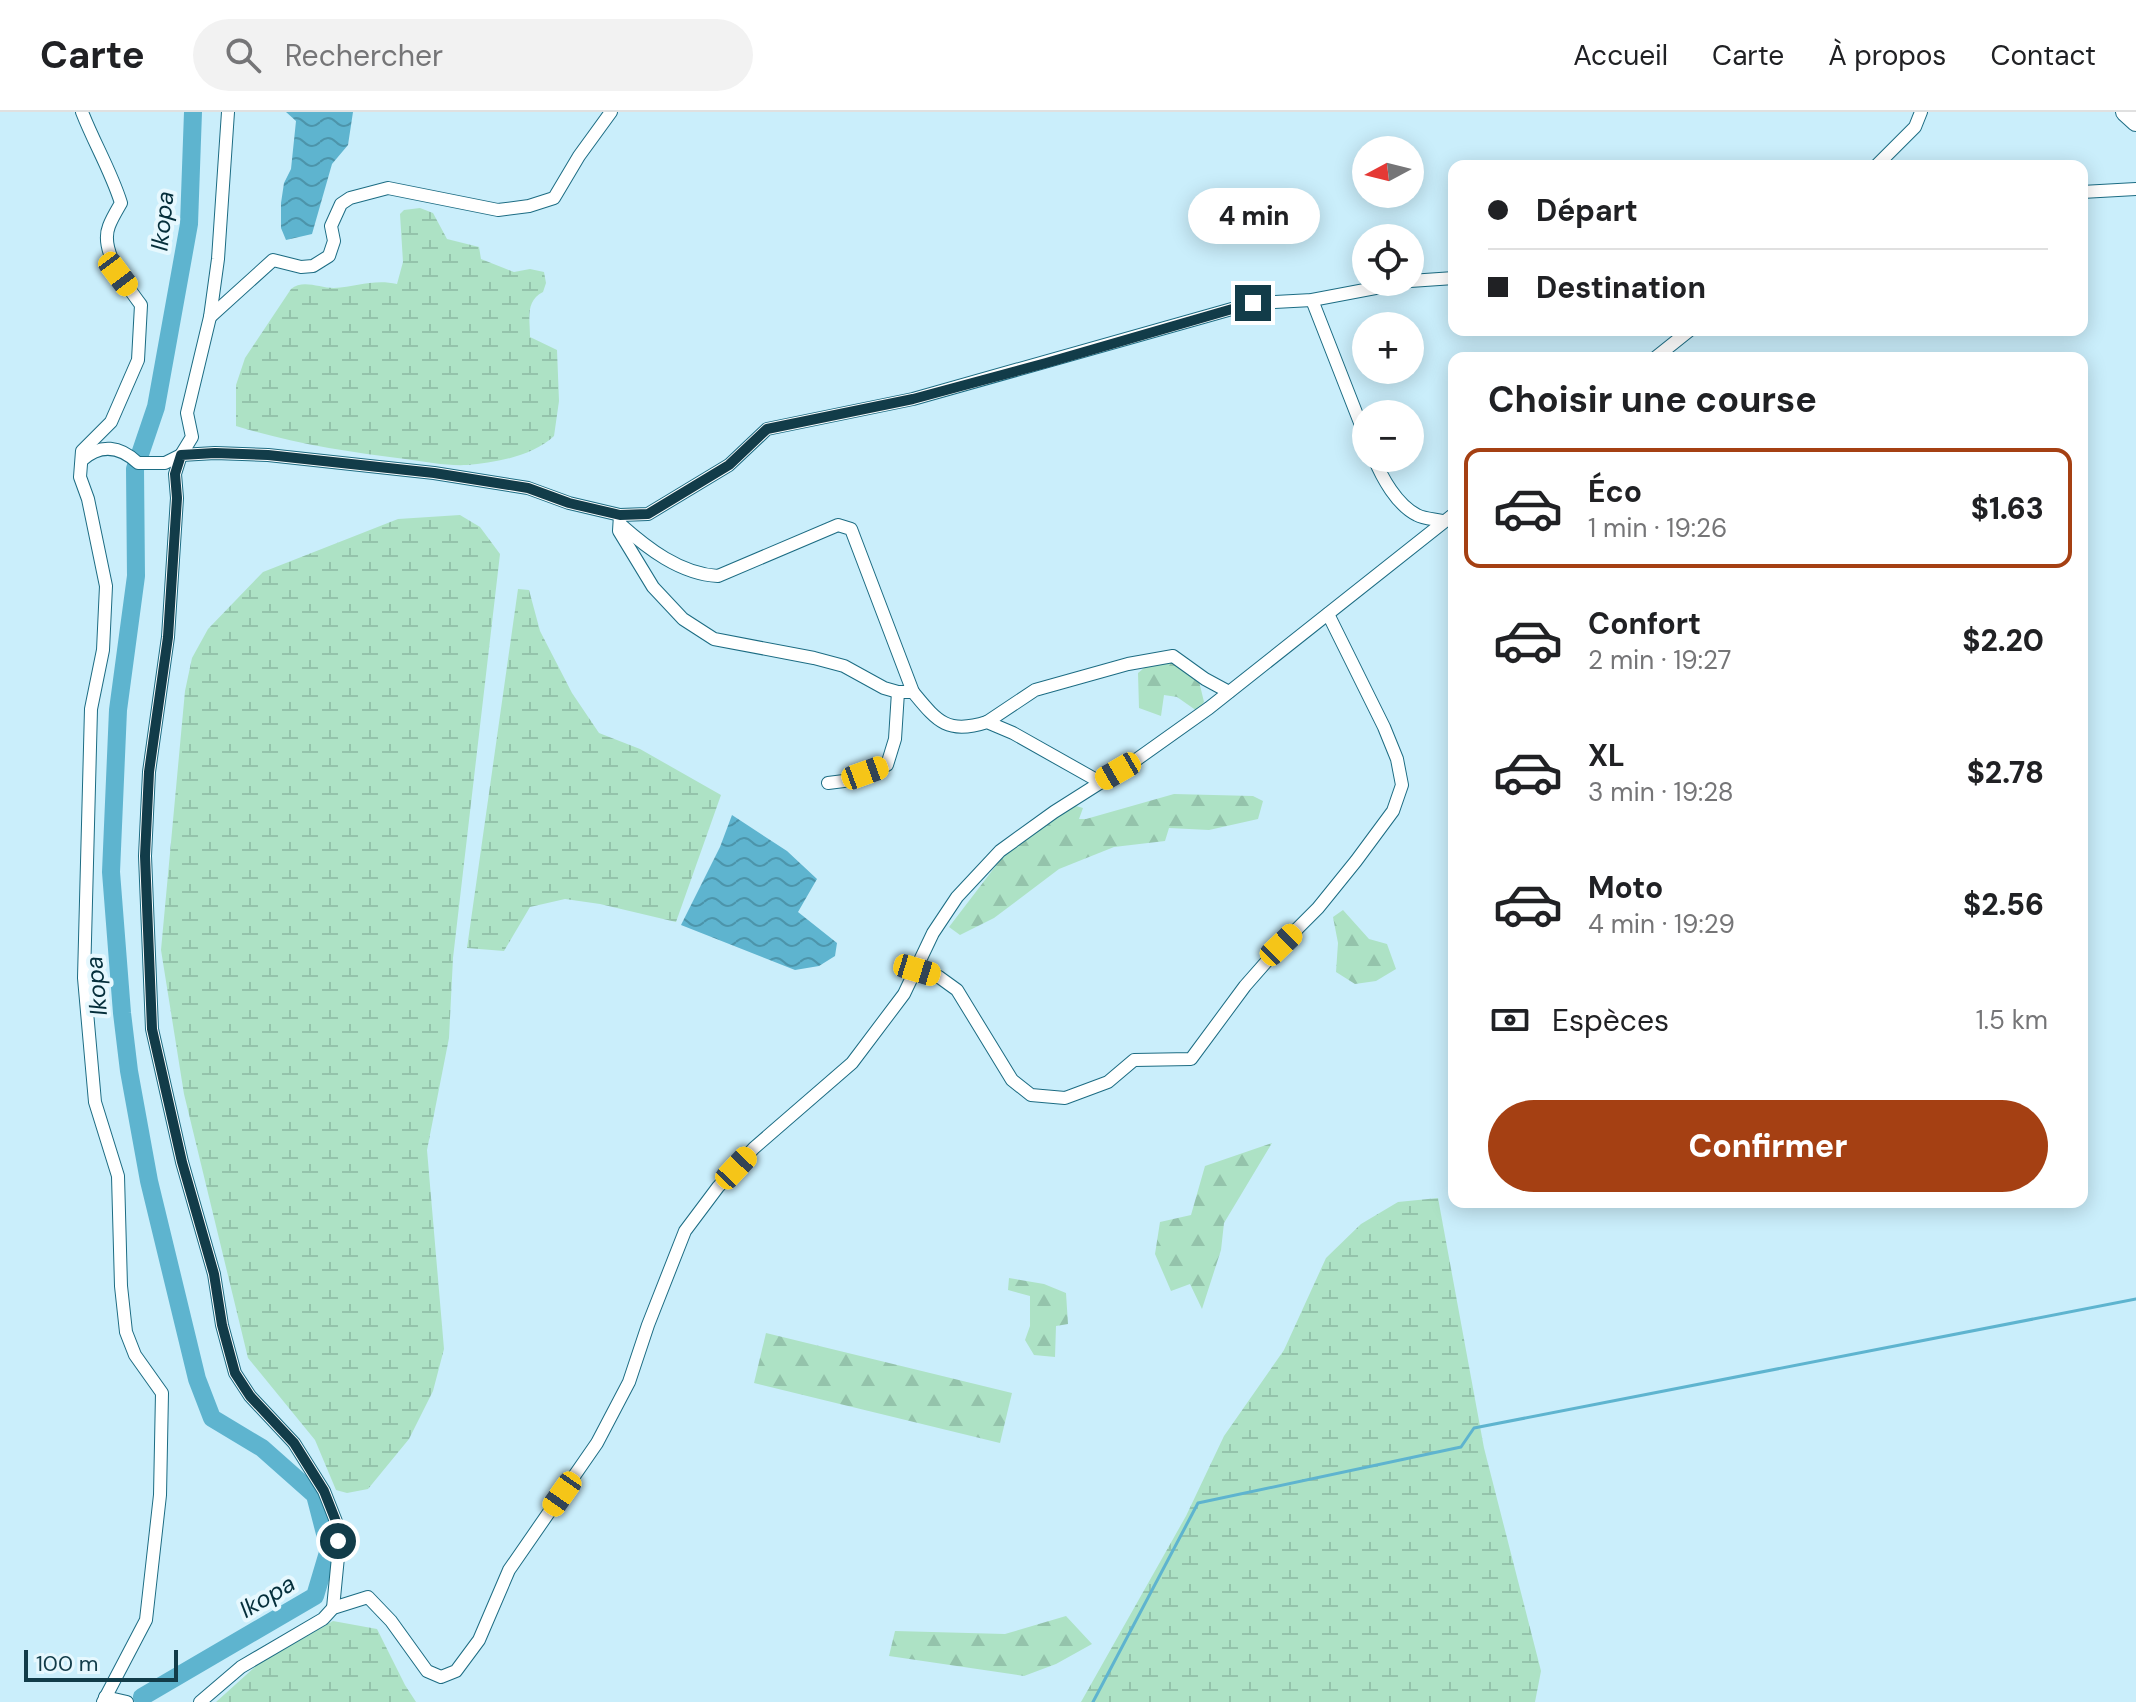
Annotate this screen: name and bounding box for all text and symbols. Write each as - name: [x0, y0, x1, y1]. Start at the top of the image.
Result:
- search box: [193, 19, 753, 91]
- text: Carte: [40, 30, 145, 80]
- icon: search: [221, 33, 265, 77]
- text: Rechercher: [285, 36, 443, 75]
- text: Accueil: [1573, 37, 1668, 74]
- text: Carte: [1712, 37, 1784, 74]
- text: À propos: [1828, 37, 1946, 74]
- text: Contact: [1990, 37, 2096, 74]
- north arrow: [1352, 136, 1424, 208]
- map controls: [1352, 136, 1424, 472]
- callout: 4 min: [1187, 187, 1319, 243]
- water label: Ikopa: [143, 190, 181, 252]
- text: Départ: [1536, 191, 1638, 230]
- text: 4 min: [1218, 199, 1290, 233]
- button: locate: [1352, 224, 1424, 296]
- car: [94, 248, 142, 300]
- text: Destination: [1536, 268, 1706, 307]
- route end: [1235, 285, 1271, 321]
- button: +: [1352, 312, 1424, 384]
- text: Choisir une course: [1488, 376, 1817, 423]
- button: −: [1352, 400, 1424, 472]
- icon: car: [1492, 472, 1564, 544]
- text: Éco: [1588, 472, 1642, 511]
- text: $1.63: [1971, 489, 2044, 528]
- text: 1 min · 19:26: [1588, 511, 1727, 545]
- icon: car: [1492, 604, 1564, 676]
- text: Confort: [1588, 604, 1701, 643]
- text: $2.20: [1962, 621, 2044, 660]
- text: 2 min · 19:27: [1588, 643, 1731, 677]
- icon: car: [1492, 736, 1564, 808]
- text: XL: [1588, 736, 1625, 775]
- car: [1091, 749, 1145, 793]
- text: $2.78: [1967, 753, 2044, 792]
- car: [838, 754, 892, 792]
- text: 3 min · 19:28: [1588, 775, 1734, 809]
- icon: car: [1492, 868, 1564, 940]
- text: Moto: [1588, 868, 1663, 907]
- text: $2.56: [1963, 885, 2044, 924]
- text: 4 min · 19:29: [1588, 907, 1735, 941]
- car: [1255, 920, 1307, 970]
- car: [891, 952, 943, 988]
- water label: Ikopa: [78, 955, 114, 1017]
- icon: cash: [1488, 998, 1532, 1042]
- text: Espèces: [1552, 1001, 1669, 1040]
- text: 1.5 km: [1976, 1003, 2048, 1037]
- button: Confirmer: [1488, 1100, 2048, 1192]
- car: [711, 1142, 761, 1194]
- car: [538, 1467, 586, 1521]
- route start: [320, 1523, 356, 1559]
- water label: Ikopa: [233, 1567, 301, 1625]
- scale bar: [24, 1646, 178, 1682]
- text: 100 m: [36, 1649, 98, 1678]

